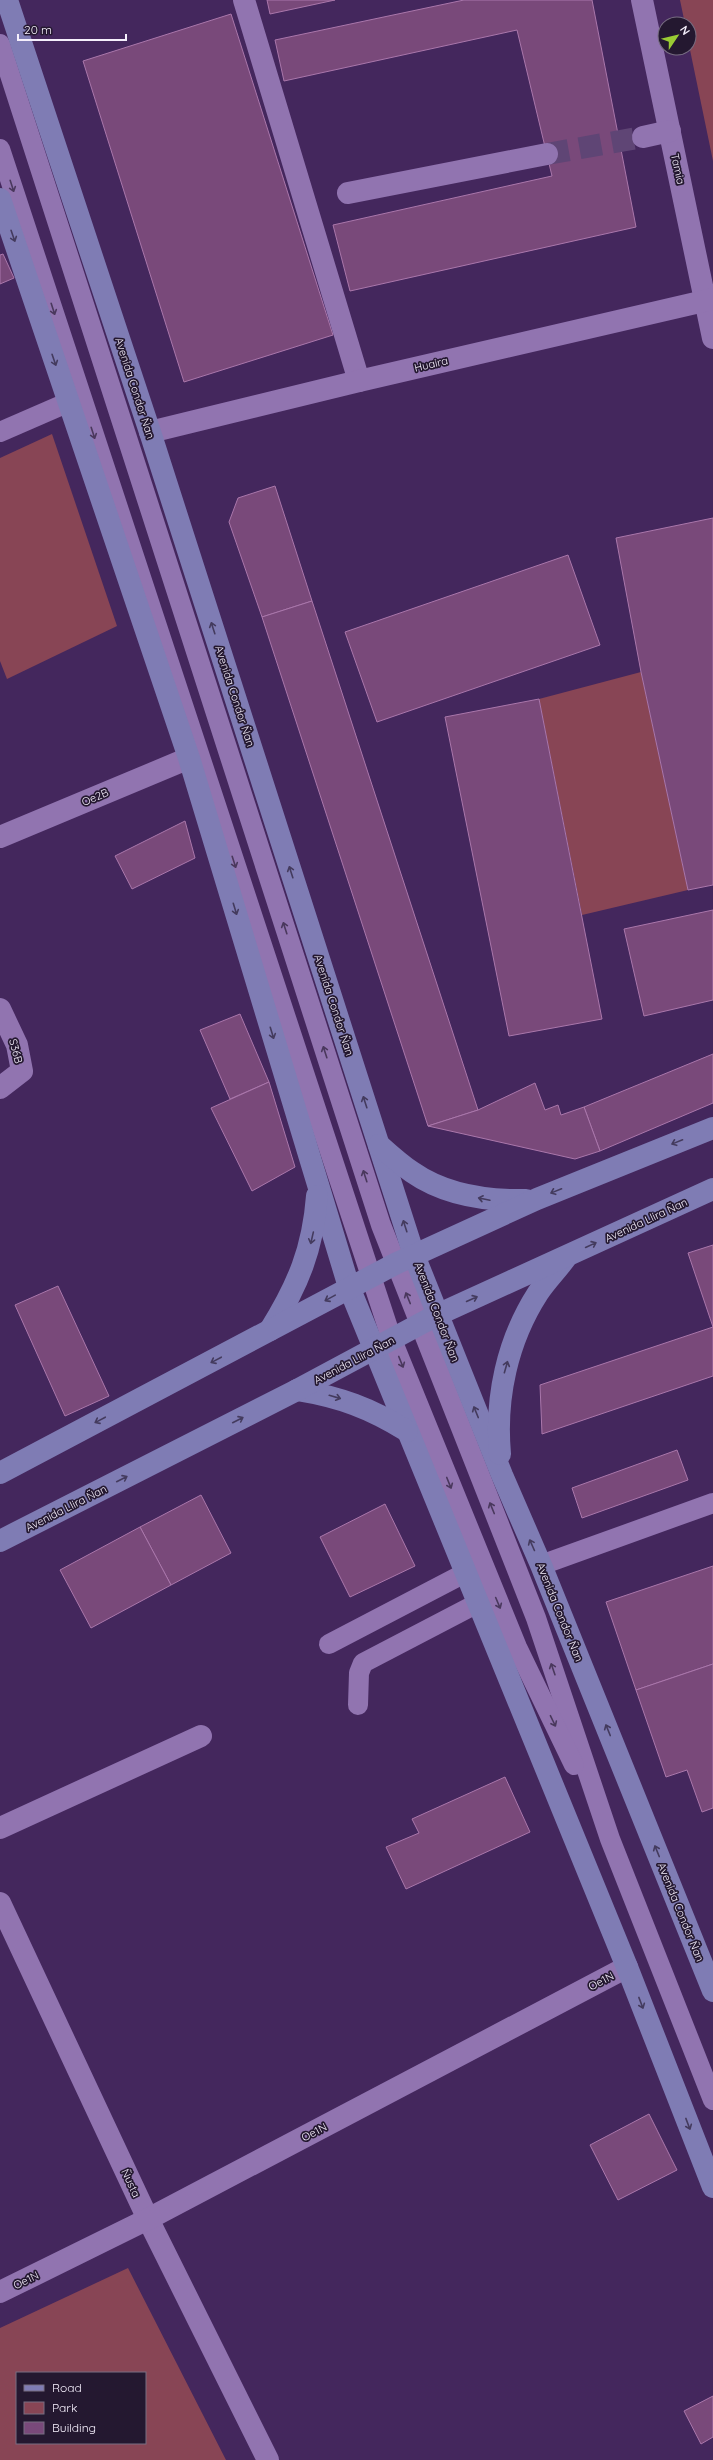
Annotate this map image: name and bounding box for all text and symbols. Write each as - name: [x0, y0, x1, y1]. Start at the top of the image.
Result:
- scale bar: [18, 16, 126, 42]
- north arrow: [657, 16, 697, 56]
- text: 20 m: [24, 22, 52, 37]
- text: N: [677, 23, 693, 38]
- street label: Tamia: [668, 152, 688, 186]
- one-way arrow: [9, 179, 16, 192]
- one-way arrow: [9, 230, 17, 242]
- one-way arrow: [50, 302, 57, 315]
- street label: Avenida Condor Ñan: [112, 336, 158, 440]
- one-way arrow: [51, 353, 58, 366]
- street label: Huaira: [413, 353, 449, 375]
- one-way arrow: [90, 426, 97, 439]
- one-way arrow: [209, 622, 216, 635]
- street label: Avenida Condor Ñan: [212, 644, 258, 748]
- street label: Oe2B: [79, 785, 111, 809]
- one-way arrow: [231, 856, 239, 868]
- one-way arrow: [287, 865, 294, 878]
- one-way arrow: [231, 902, 239, 914]
- one-way arrow: [281, 922, 288, 935]
- street label: Avenida Condor Ñan: [311, 953, 357, 1057]
- one-way arrow: [269, 1026, 276, 1039]
- street label: S36B: [6, 1037, 26, 1065]
- one-way arrow: [321, 1045, 328, 1058]
- one-way arrow: [361, 1096, 368, 1109]
- one-way arrow: [671, 1139, 683, 1147]
- one-way arrow: [360, 1170, 368, 1182]
- one-way arrow: [551, 1188, 563, 1196]
- one-way arrow: [478, 1194, 491, 1202]
- street label: Avenida Llira Ñan: [603, 1195, 689, 1245]
- one-way arrow: [401, 1219, 408, 1232]
- one-way arrow: [307, 1231, 315, 1244]
- one-way arrow: [584, 1241, 596, 1248]
- street label: Avenida Condor Ñan: [412, 1260, 462, 1364]
- one-way arrow: [404, 1292, 412, 1304]
- one-way arrow: [324, 1294, 336, 1302]
- one-way arrow: [466, 1295, 478, 1302]
- street label: Avenida Llira Ñan: [311, 1333, 397, 1387]
- one-way arrow: [397, 1356, 405, 1368]
- one-way arrow: [210, 1357, 222, 1364]
- one-way arrow: [503, 1361, 510, 1374]
- one-way arrow: [329, 1394, 342, 1401]
- one-way arrow: [472, 1407, 480, 1419]
- one-way arrow: [232, 1416, 244, 1424]
- one-way arrow: [95, 1417, 107, 1425]
- one-way arrow: [116, 1475, 128, 1482]
- one-way arrow: [446, 1477, 453, 1489]
- street label: Avenida Llira Ñan: [23, 1481, 109, 1535]
- one-way arrow: [488, 1503, 496, 1515]
- one-way arrow: [528, 1539, 536, 1551]
- street label: Avenida Condor Ñan: [534, 1560, 586, 1664]
- one-way arrow: [495, 1597, 503, 1609]
- one-way arrow: [549, 1663, 556, 1676]
- one-way arrow: [550, 1715, 557, 1727]
- one-way arrow: [604, 1724, 611, 1736]
- one-way arrow: [652, 1845, 660, 1857]
- street label: Avenida Condor Ñan: [655, 1860, 707, 1964]
- street label: Oe1N: [586, 1969, 616, 1993]
- one-way arrow: [638, 1997, 645, 2009]
- one-way arrow: [685, 2118, 693, 2130]
- street label: Oe1N: [299, 2120, 329, 2144]
- street label: Ñusta: [118, 2167, 144, 2199]
- street label: Oe1N: [11, 2268, 41, 2292]
- legend: [16, 2372, 146, 2444]
- text: Road: [52, 2380, 82, 2395]
- text: Park: [52, 2400, 77, 2415]
- text: Building: [52, 2420, 96, 2435]

